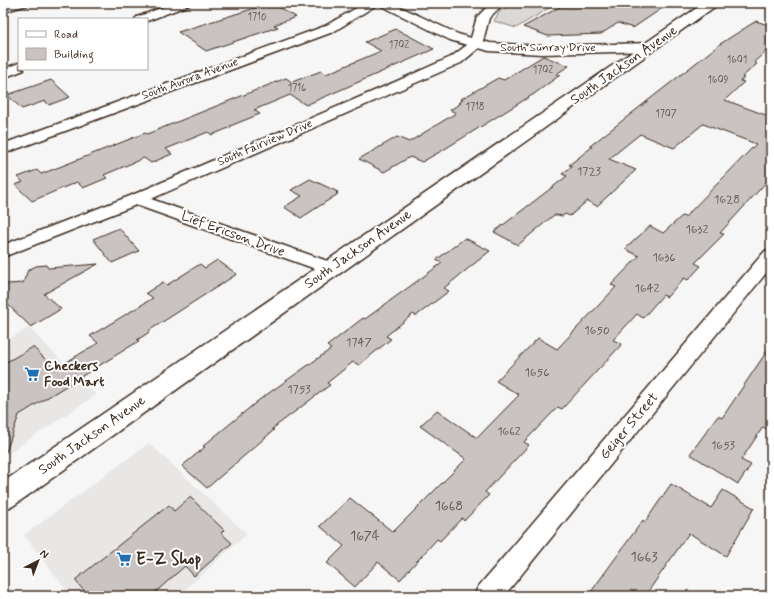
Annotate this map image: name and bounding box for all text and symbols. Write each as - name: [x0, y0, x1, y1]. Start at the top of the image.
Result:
- house number: 1710: [248, 11, 267, 24]
- legend: [18, 18, 148, 70]
- street label: South Jackson Avenue: [567, 21, 681, 109]
- text: Road: [54, 27, 78, 43]
- house number: 1702: [389, 39, 409, 52]
- street label: South Sunray Drive: [500, 40, 596, 56]
- text: Building: [54, 47, 94, 64]
- street label: South Aurora Avenue: [140, 54, 240, 104]
- house number: 1601: [727, 54, 747, 67]
- house number: 1702: [533, 64, 553, 77]
- house number: 1609: [708, 74, 729, 87]
- house number: 1716: [288, 82, 306, 95]
- house number: 1718: [465, 101, 485, 114]
- house number: 1707: [655, 108, 677, 121]
- street label: South Fairview Drive: [215, 116, 315, 170]
- house number: 1723: [577, 164, 602, 180]
- house number: 1628: [714, 192, 740, 208]
- street label: South Jackson Avenue: [301, 205, 415, 293]
- street label: Lief Ericson Drive: [179, 207, 287, 261]
- house number: 1632: [686, 222, 709, 238]
- house number: 1636: [652, 250, 676, 266]
- house number: 1642: [635, 281, 660, 297]
- house number: 1650: [584, 323, 610, 339]
- house number: 1747: [346, 335, 372, 351]
- place label: Checkers Food Mart: [44, 357, 105, 391]
- supermarket icon: Checkers Food Mart: [23, 365, 41, 383]
- house number: 1656: [525, 365, 549, 381]
- house number: 1753: [287, 382, 311, 398]
- street label: Geiger Street: [596, 388, 663, 463]
- street label: South Jackson Avenue: [35, 391, 149, 479]
- house number: 1662: [497, 424, 521, 440]
- house number: 1653: [711, 438, 736, 454]
- house number: 1668: [435, 497, 463, 515]
- house number: 1674: [350, 527, 380, 545]
- north arrow: [18, 541, 58, 581]
- text: N: [37, 547, 51, 562]
- place label: E-Z Shop: [136, 548, 202, 570]
- house number: 1663: [631, 548, 657, 566]
- supermarket icon: E-Z Shop: [115, 550, 133, 568]

